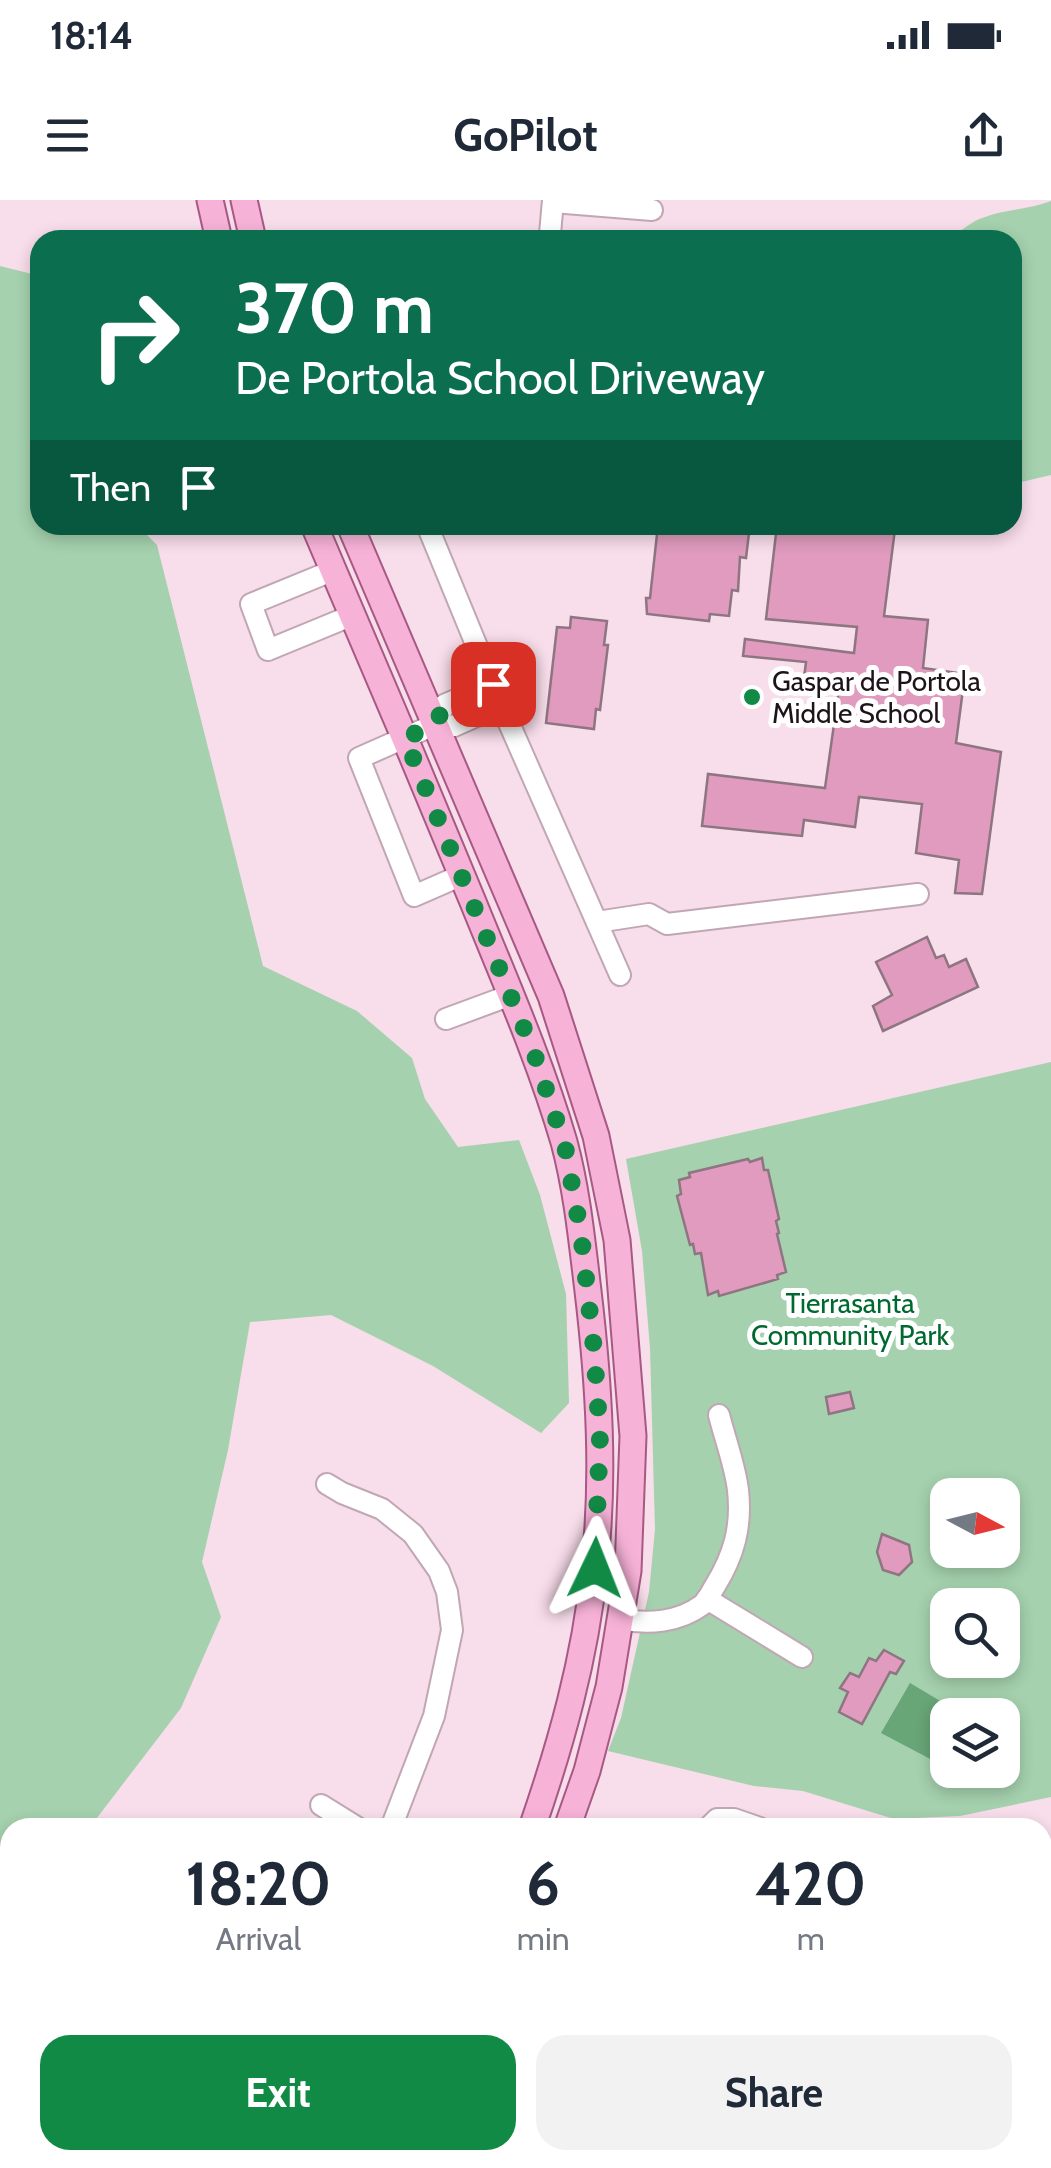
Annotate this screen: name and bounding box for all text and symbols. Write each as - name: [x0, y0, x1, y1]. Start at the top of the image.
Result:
- text: 18:14: [50, 12, 133, 59]
- icon: menu: [40, 108, 95, 163]
- text: GoPilot: [453, 108, 598, 162]
- icon: share: [956, 108, 1011, 163]
- text: 370 m: [235, 265, 434, 351]
- icon: right: [70, 270, 200, 400]
- text: De Portola School Driveway: [235, 351, 765, 405]
- icon: arrive: [171, 460, 226, 515]
- text: Then: [70, 464, 151, 511]
- pin: [451, 642, 536, 727]
- icon: arrive: [466, 657, 521, 712]
- place label: Gaspar de Portola Middle School: [772, 664, 981, 730]
- marker: Gaspar de Portola Middle School: [741, 686, 763, 708]
- park label: Tierrasanta Community Park: [751, 1286, 949, 1352]
- north arrow: [930, 1478, 1020, 1568]
- map controls: [930, 1478, 1020, 1788]
- position arrow: [543, 1516, 647, 1620]
- button: search: [930, 1588, 1020, 1678]
- button: layers: [930, 1698, 1020, 1788]
- text: 18:20: [186, 1847, 331, 1920]
- text: 6: [526, 1847, 560, 1920]
- text: 420: [755, 1847, 866, 1920]
- text: Arrival: [216, 1919, 301, 1958]
- text: min: [517, 1919, 570, 1958]
- text: m: [797, 1919, 825, 1958]
- button: Exit: [40, 2035, 516, 2150]
- button: Share: [536, 2035, 1012, 2150]

